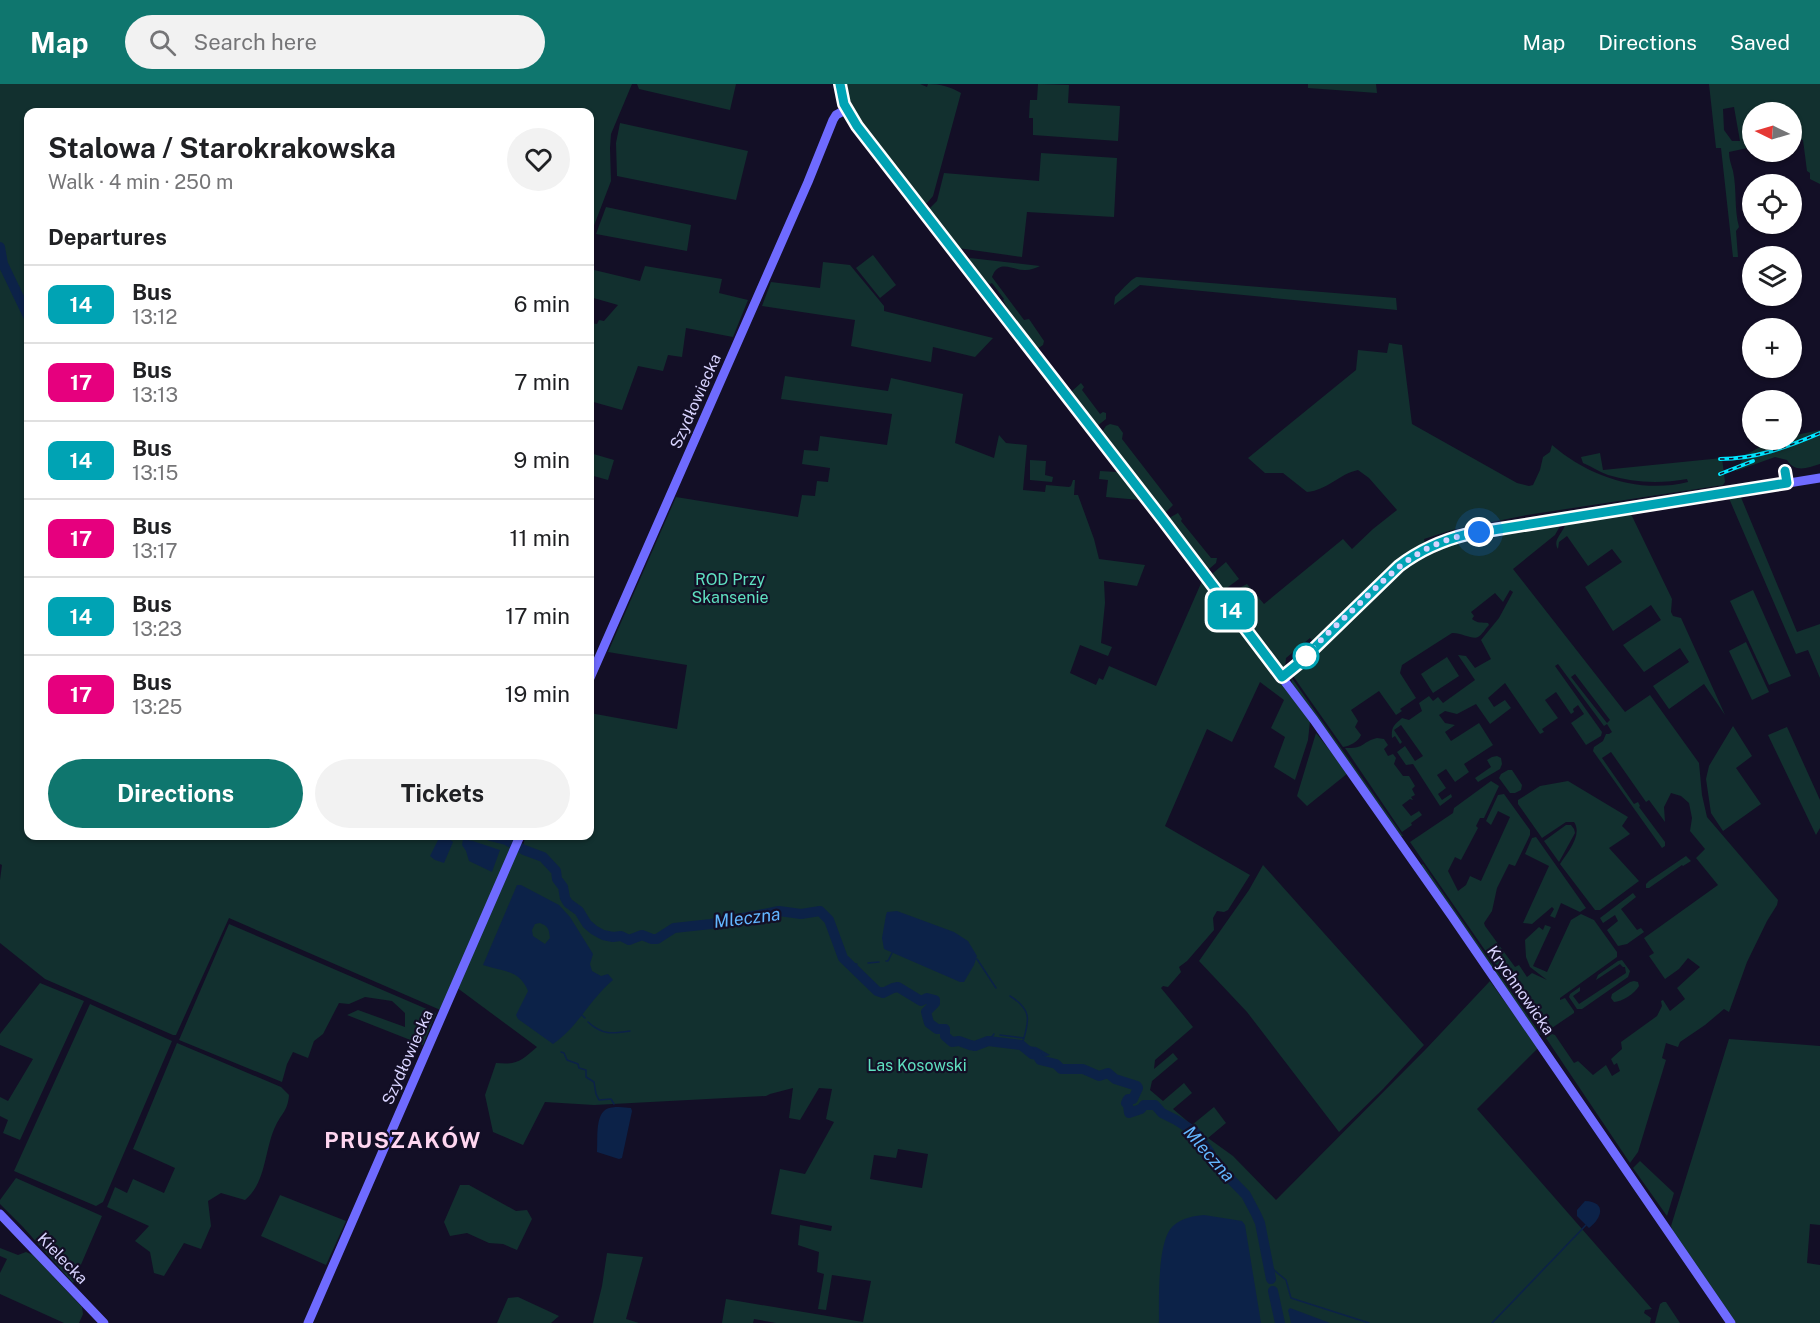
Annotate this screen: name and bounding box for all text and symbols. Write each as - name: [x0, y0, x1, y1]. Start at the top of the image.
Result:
- search box: [125, 15, 545, 69]
- text: Map: [30, 26, 89, 59]
- icon: search: [146, 26, 179, 59]
- text: Search here: [194, 29, 317, 55]
- text: Map: [1523, 30, 1565, 55]
- text: Directions: [1598, 30, 1697, 55]
- text: Saved: [1730, 30, 1790, 55]
- north arrow: [1742, 102, 1802, 162]
- map controls: [1742, 102, 1802, 450]
- button: heart: [507, 128, 570, 191]
- text: Stalowa / Starokrakowska: [48, 131, 396, 164]
- text: Walk · 4 min · 250 m: [48, 170, 233, 194]
- button: locate: [1742, 174, 1802, 234]
- text: Departures: [48, 224, 167, 250]
- button: layers: [1742, 246, 1802, 306]
- text: Bus: [132, 279, 172, 305]
- text: 6 min: [514, 291, 570, 317]
- text: 14: [70, 292, 92, 317]
- text: 13:12: [132, 305, 177, 329]
- button: +: [1742, 318, 1802, 378]
- street label: Szydłowiecka: [666, 351, 725, 452]
- text: Bus: [132, 357, 172, 383]
- text: 7 min: [514, 369, 570, 395]
- text: 17: [70, 370, 92, 395]
- text: 13:13: [132, 383, 178, 407]
- button: −: [1742, 390, 1802, 450]
- text: Bus: [132, 435, 172, 461]
- text: 9 min: [514, 447, 570, 473]
- text: 14: [70, 448, 92, 473]
- text: 13:15: [132, 461, 178, 485]
- text: Bus: [132, 513, 172, 539]
- your location: [1464, 517, 1494, 547]
- text: 11 min: [509, 525, 570, 551]
- text: 17: [70, 526, 92, 551]
- text: 13:17: [132, 539, 177, 563]
- park label: ROD Przy Skansenie: [692, 570, 768, 607]
- line badge: 14: [1204, 590, 1258, 630]
- text: Bus: [132, 591, 172, 617]
- text: 14: [1220, 598, 1242, 623]
- text: 17 min: [505, 603, 570, 629]
- text: 14: [70, 604, 92, 629]
- text: 13:23: [132, 617, 182, 641]
- unlabelled marker: [1293, 643, 1319, 669]
- text: Bus: [132, 669, 172, 695]
- text: 19 min: [505, 681, 570, 707]
- text: 17: [70, 682, 92, 707]
- text: 13:25: [132, 695, 182, 719]
- button: Directions: [48, 759, 303, 828]
- button: Tickets: [315, 759, 570, 828]
- water label: Mleczna: [712, 903, 782, 932]
- street label: Krychnowicka: [1483, 942, 1558, 1039]
- street label: Szydłowiecka: [378, 1007, 437, 1108]
- park label: Las Kosowski: [867, 1056, 967, 1075]
- water label: Mleczna: [1179, 1121, 1239, 1186]
- district label: PRUSZAKÓW: [324, 1126, 482, 1153]
- street label: Kielecka: [34, 1229, 92, 1288]

